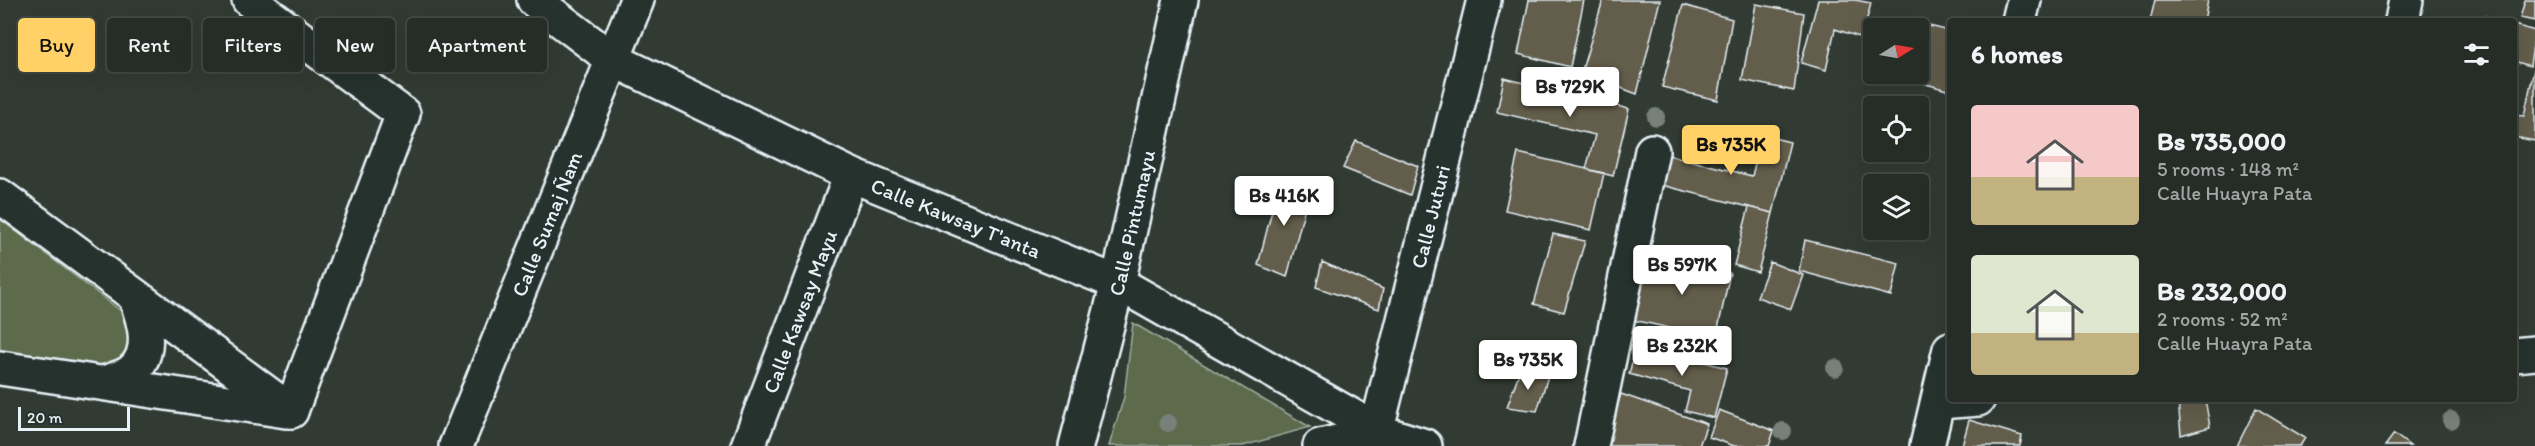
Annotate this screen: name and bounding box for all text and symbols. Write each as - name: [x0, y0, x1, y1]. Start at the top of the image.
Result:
- chip: Buy: [18, 18, 95, 72]
- chip: Rent: [107, 18, 191, 72]
- chip: Filters: [203, 18, 303, 72]
- chip: New: [315, 18, 395, 72]
- chip: Apartment: [407, 18, 547, 72]
- north arrow: [1863, 18, 1929, 84]
- map controls: [1863, 18, 1929, 240]
- text: 6 homes: [1971, 38, 2063, 70]
- icon: filters: [2460, 38, 2493, 71]
- pin: Bs 729K: [1515, 67, 1625, 118]
- text: Bs 729K: [1535, 74, 1605, 98]
- button: locate: [1863, 96, 1929, 162]
- pin: Bs 735K: [1676, 125, 1786, 176]
- text: Bs 735,000: [2157, 125, 2286, 157]
- icon: home: [2019, 129, 2091, 201]
- text: Bs 735K: [1696, 132, 1766, 156]
- street label: Calle Sumaj Ñam: [506, 147, 587, 300]
- street label: Calle Pintumayu: [1103, 147, 1160, 298]
- text: 5 rooms · 148 m²: [2157, 157, 2299, 181]
- street label: Calle Juturi: [1405, 162, 1455, 271]
- street label: Calle Kawsay T'anta: [868, 172, 1045, 263]
- button: layers: [1863, 174, 1929, 240]
- pin: Bs 416K: [1229, 176, 1339, 227]
- text: Calle Huayra Pata: [2157, 181, 2312, 205]
- text: Bs 416K: [1249, 183, 1319, 207]
- street label: Calle Kawsay Mayu: [757, 226, 842, 397]
- pin: Bs 597K: [1627, 245, 1737, 296]
- text: Bs 597K: [1647, 252, 1717, 276]
- text: Bs 232,000: [2157, 275, 2287, 307]
- icon: home: [2019, 279, 2091, 351]
- text: 2 rooms · 52 m²: [2157, 307, 2288, 331]
- pin: Bs 232K: [1627, 326, 1737, 377]
- text: Calle Huayra Pata: [2157, 331, 2312, 355]
- text: Bs 232K: [1647, 333, 1717, 357]
- pin: Bs 735K: [1473, 340, 1583, 391]
- text: Bs 735K: [1493, 347, 1563, 371]
- scale bar: [18, 404, 130, 432]
- text: 20 m: [27, 408, 62, 427]

